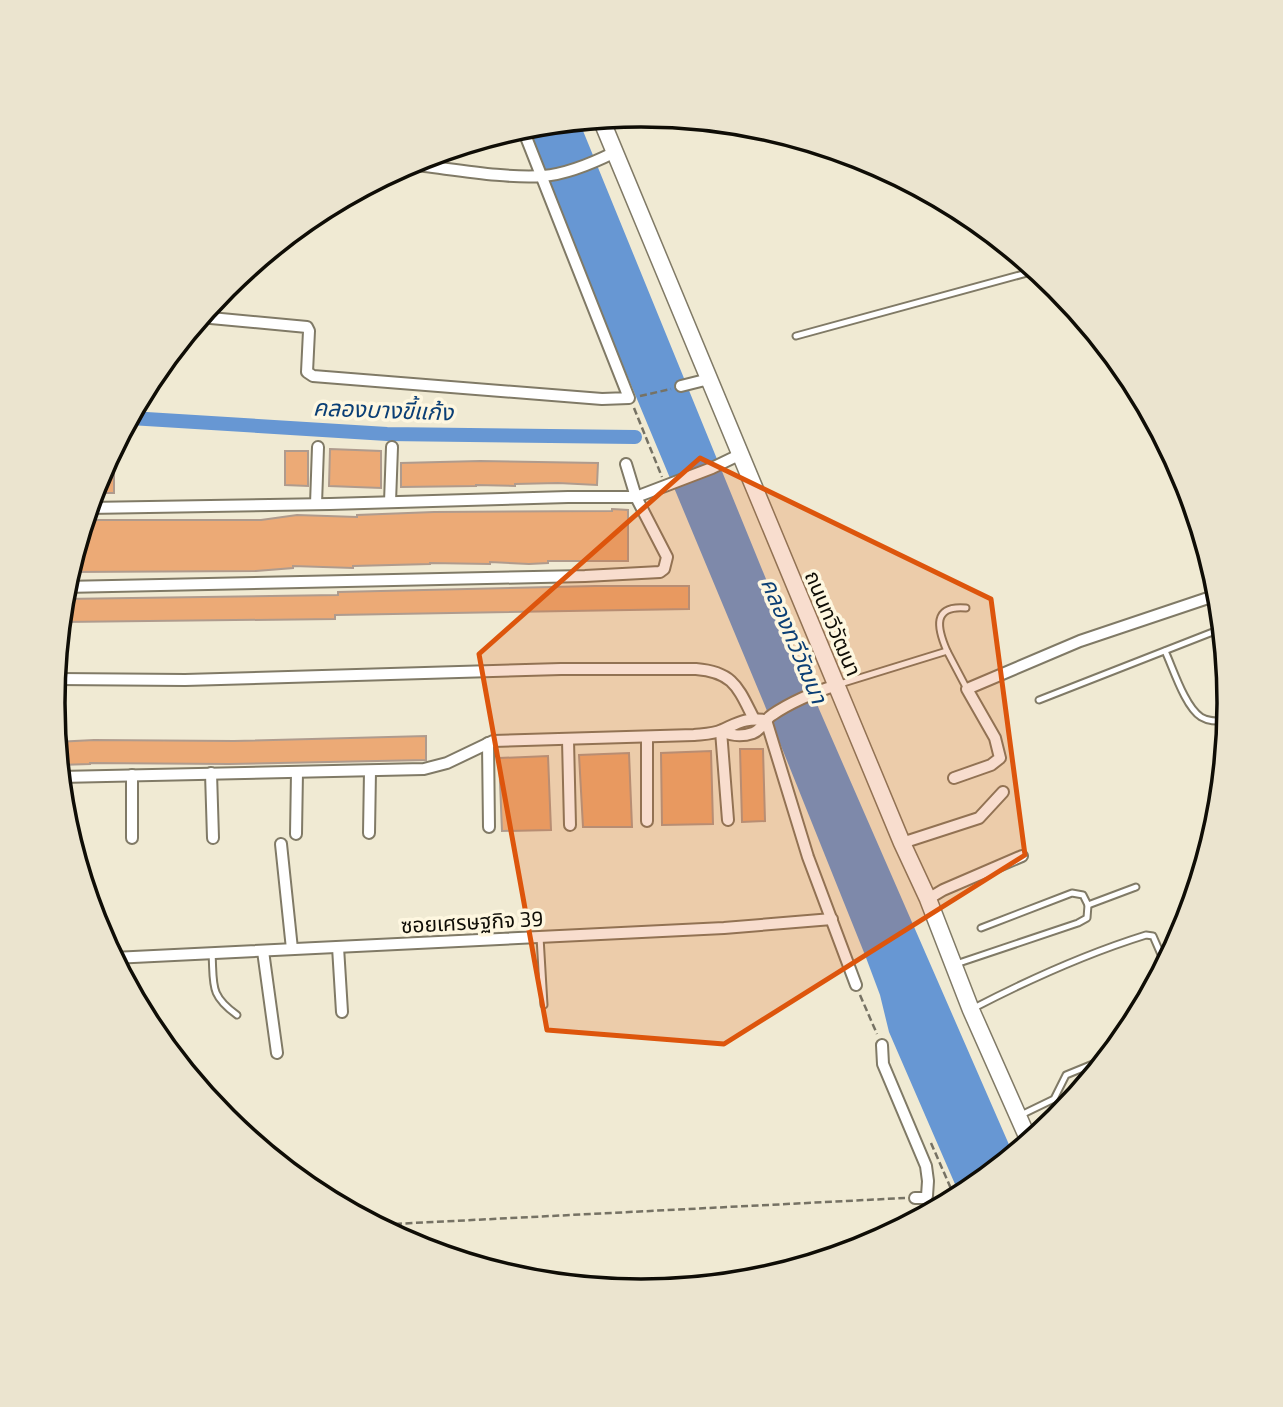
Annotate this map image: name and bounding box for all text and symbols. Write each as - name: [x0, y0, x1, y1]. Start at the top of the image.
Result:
- water label: คลองบางขี้แก้ง: [312, 392, 455, 425]
- street label: ถนนทวีวัฒนา: [801, 566, 867, 680]
- water label: คลองทวีวัฒนา: [756, 573, 835, 709]
- street label: ซอยเศรษฐกิจ 39: [400, 905, 544, 937]

